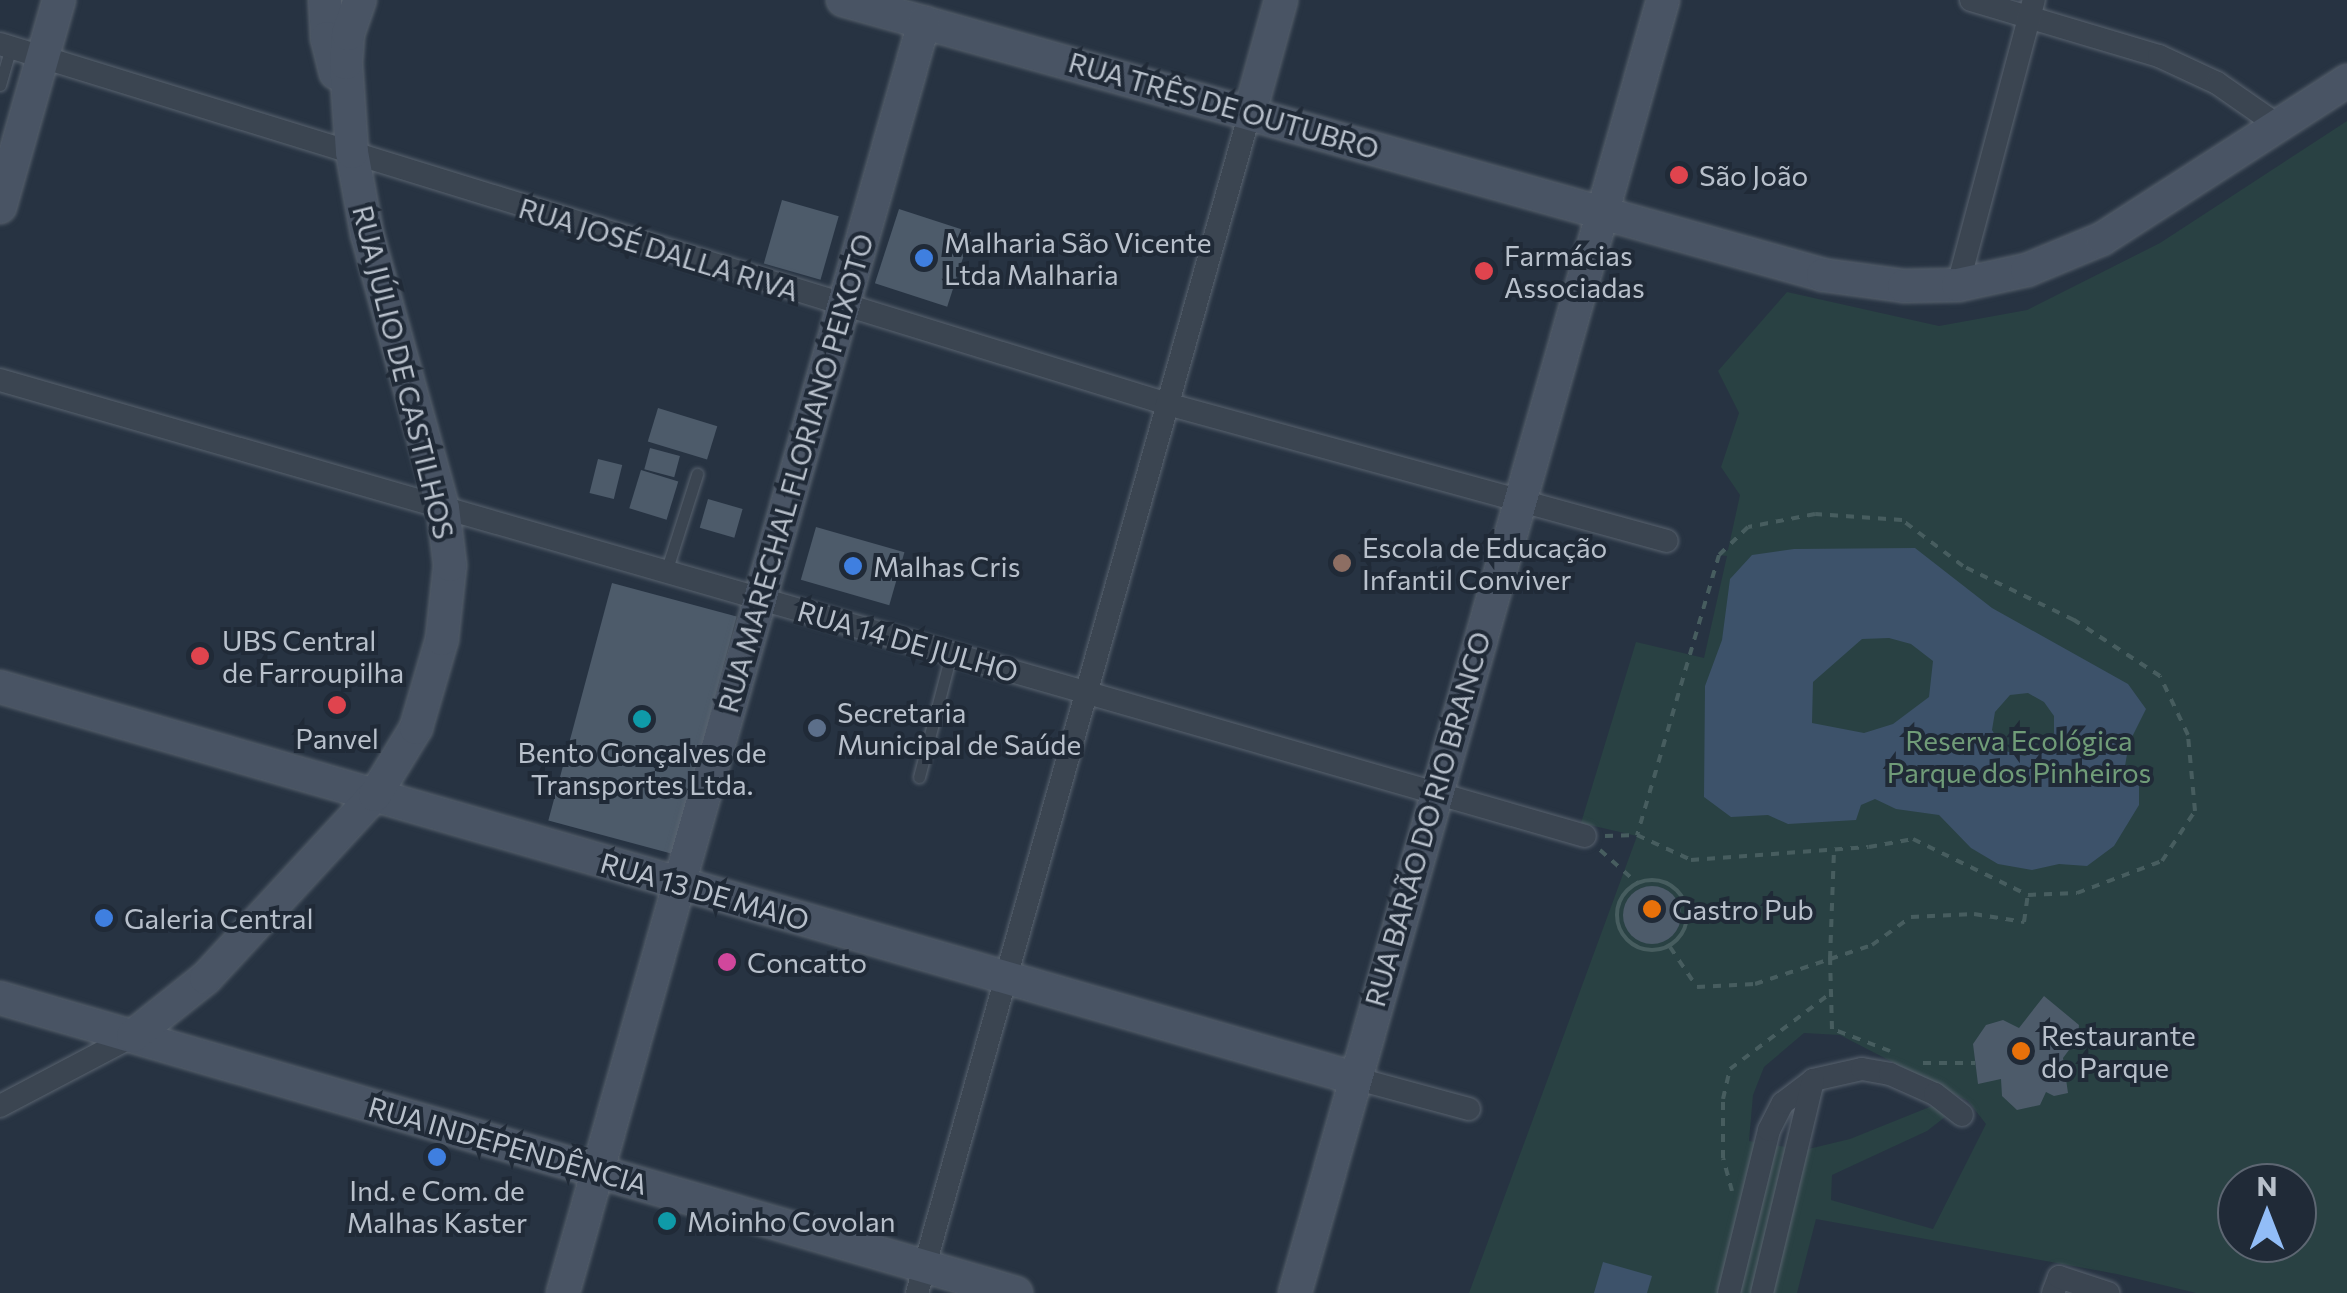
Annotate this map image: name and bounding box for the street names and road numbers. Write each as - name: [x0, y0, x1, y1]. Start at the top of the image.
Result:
- street label: RUA TRÊS DE OUTUBRO: [1065, 45, 1383, 165]
- street label: RUA JOSÉ DALLA RIVA: [515, 190, 803, 308]
- street label: RUA JÚLIO DE CASTILHOS: [346, 202, 462, 542]
- street label: RUA MARECHAL FLORIANO PEIXOTO: [710, 230, 880, 716]
- street label: RUA 14 DE JULHO: [794, 593, 1022, 689]
- street label: RUA BARÃO DO RIO BRANCO: [1357, 628, 1497, 1010]
- street label: RUA 13 DE MAIO: [597, 845, 813, 937]
- street label: RUA INDEPENDÊNCIA: [365, 1089, 651, 1201]

